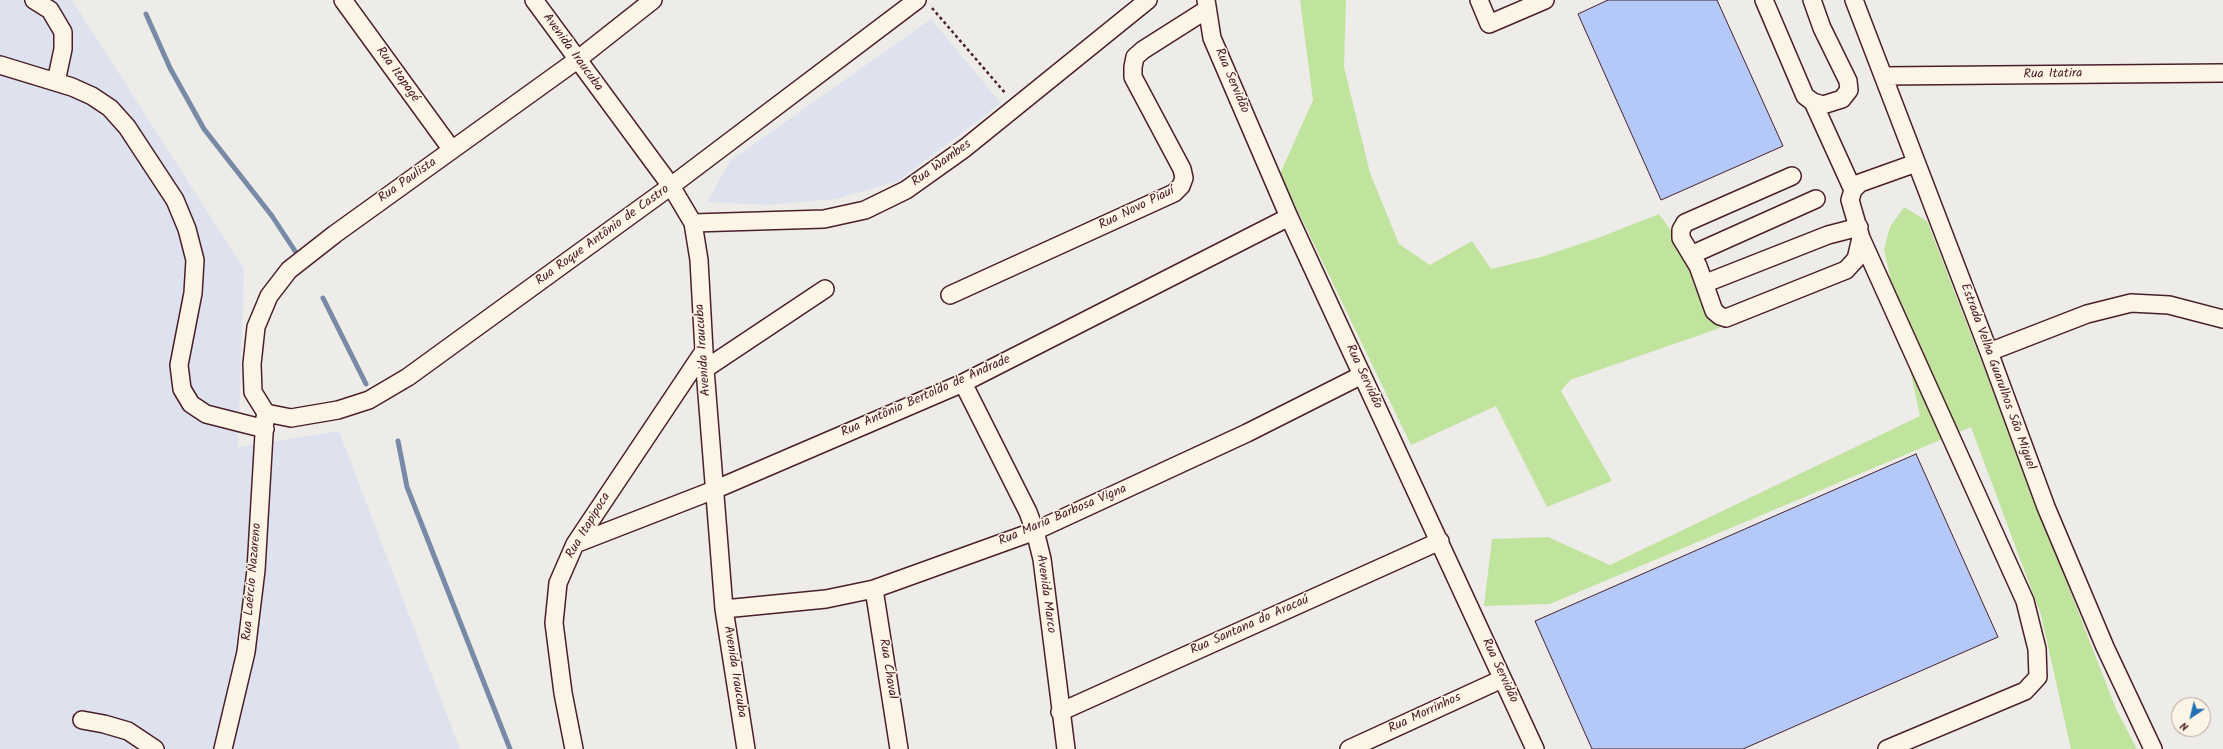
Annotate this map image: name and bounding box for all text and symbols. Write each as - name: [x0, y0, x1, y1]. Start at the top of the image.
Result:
- street label: Avenida Iraucuba: [538, 11, 606, 95]
- street label: Rua Itapagé: [372, 44, 422, 106]
- street label: Rua Servidão: [1210, 46, 1252, 116]
- street label: Rua Itatira: [2023, 67, 2083, 83]
- street label: Rua Wambes: [909, 137, 975, 191]
- street label: Rua Paulista: [376, 155, 440, 207]
- street label: Rua Roque Antônio de Castro: [533, 182, 673, 290]
- street label: Rua Novo Piauí: [1097, 184, 1177, 234]
- street label: Estrada Velha Guarulhos São Miguel: [1956, 282, 2038, 472]
- street label: Avenida Iraucuba: [693, 303, 715, 397]
- street label: Rua Servidão: [1341, 342, 1385, 412]
- street label: Rua Antônio Bertoldo de Andrade: [839, 353, 1013, 441]
- street label: Rua Maria Barbosa Vigna: [997, 482, 1129, 550]
- street label: Rua Itapipoca: [563, 490, 615, 562]
- street label: Rua Laércio Nazareno: [240, 523, 266, 641]
- street label: Avenida Marco: [1032, 554, 1058, 634]
- street label: Rua Santana do Aracaú: [1188, 593, 1312, 659]
- street label: Avenida Iraucuba: [719, 625, 749, 719]
- street label: Rua Servidão: [1477, 636, 1521, 706]
- street label: Rua Chaval: [875, 638, 899, 700]
- street label: Rua Morrinhos: [1386, 690, 1464, 738]
- north arrow: [2171, 697, 2211, 737]
- text: N: [2177, 717, 2193, 735]

